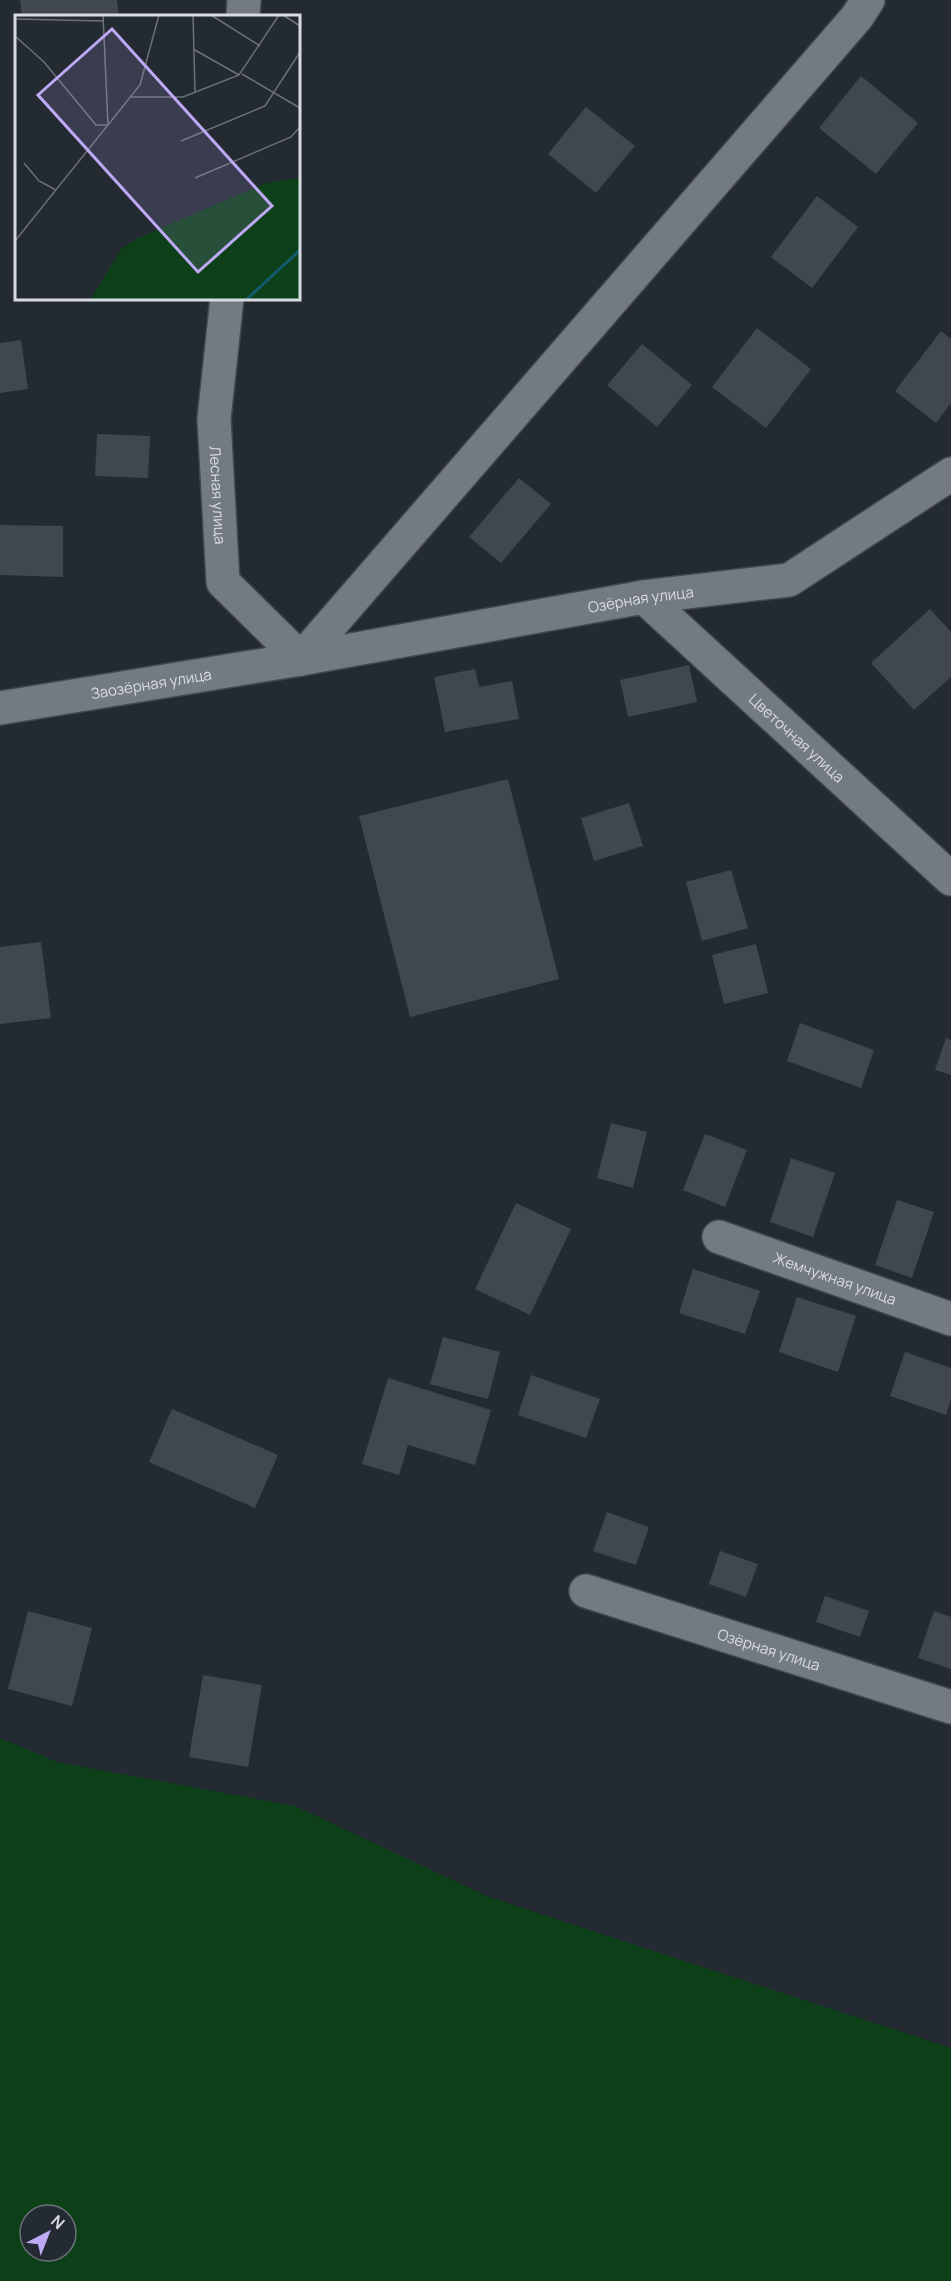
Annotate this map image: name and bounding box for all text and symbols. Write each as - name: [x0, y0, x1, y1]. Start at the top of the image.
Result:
- inset map: [15, 15, 300, 300]
- street label: Лесная улица: [205, 445, 231, 545]
- street label: Озёрная улица: [586, 581, 695, 617]
- street label: Заозёрная улица: [89, 663, 213, 704]
- street label: Цветочная улица: [745, 688, 850, 787]
- street label: Жемчужная улица: [770, 1247, 899, 1309]
- street label: Озёрная улица: [715, 1623, 823, 1675]
- north arrow: [18, 2203, 78, 2263]
- text: N: [46, 2210, 70, 2234]

